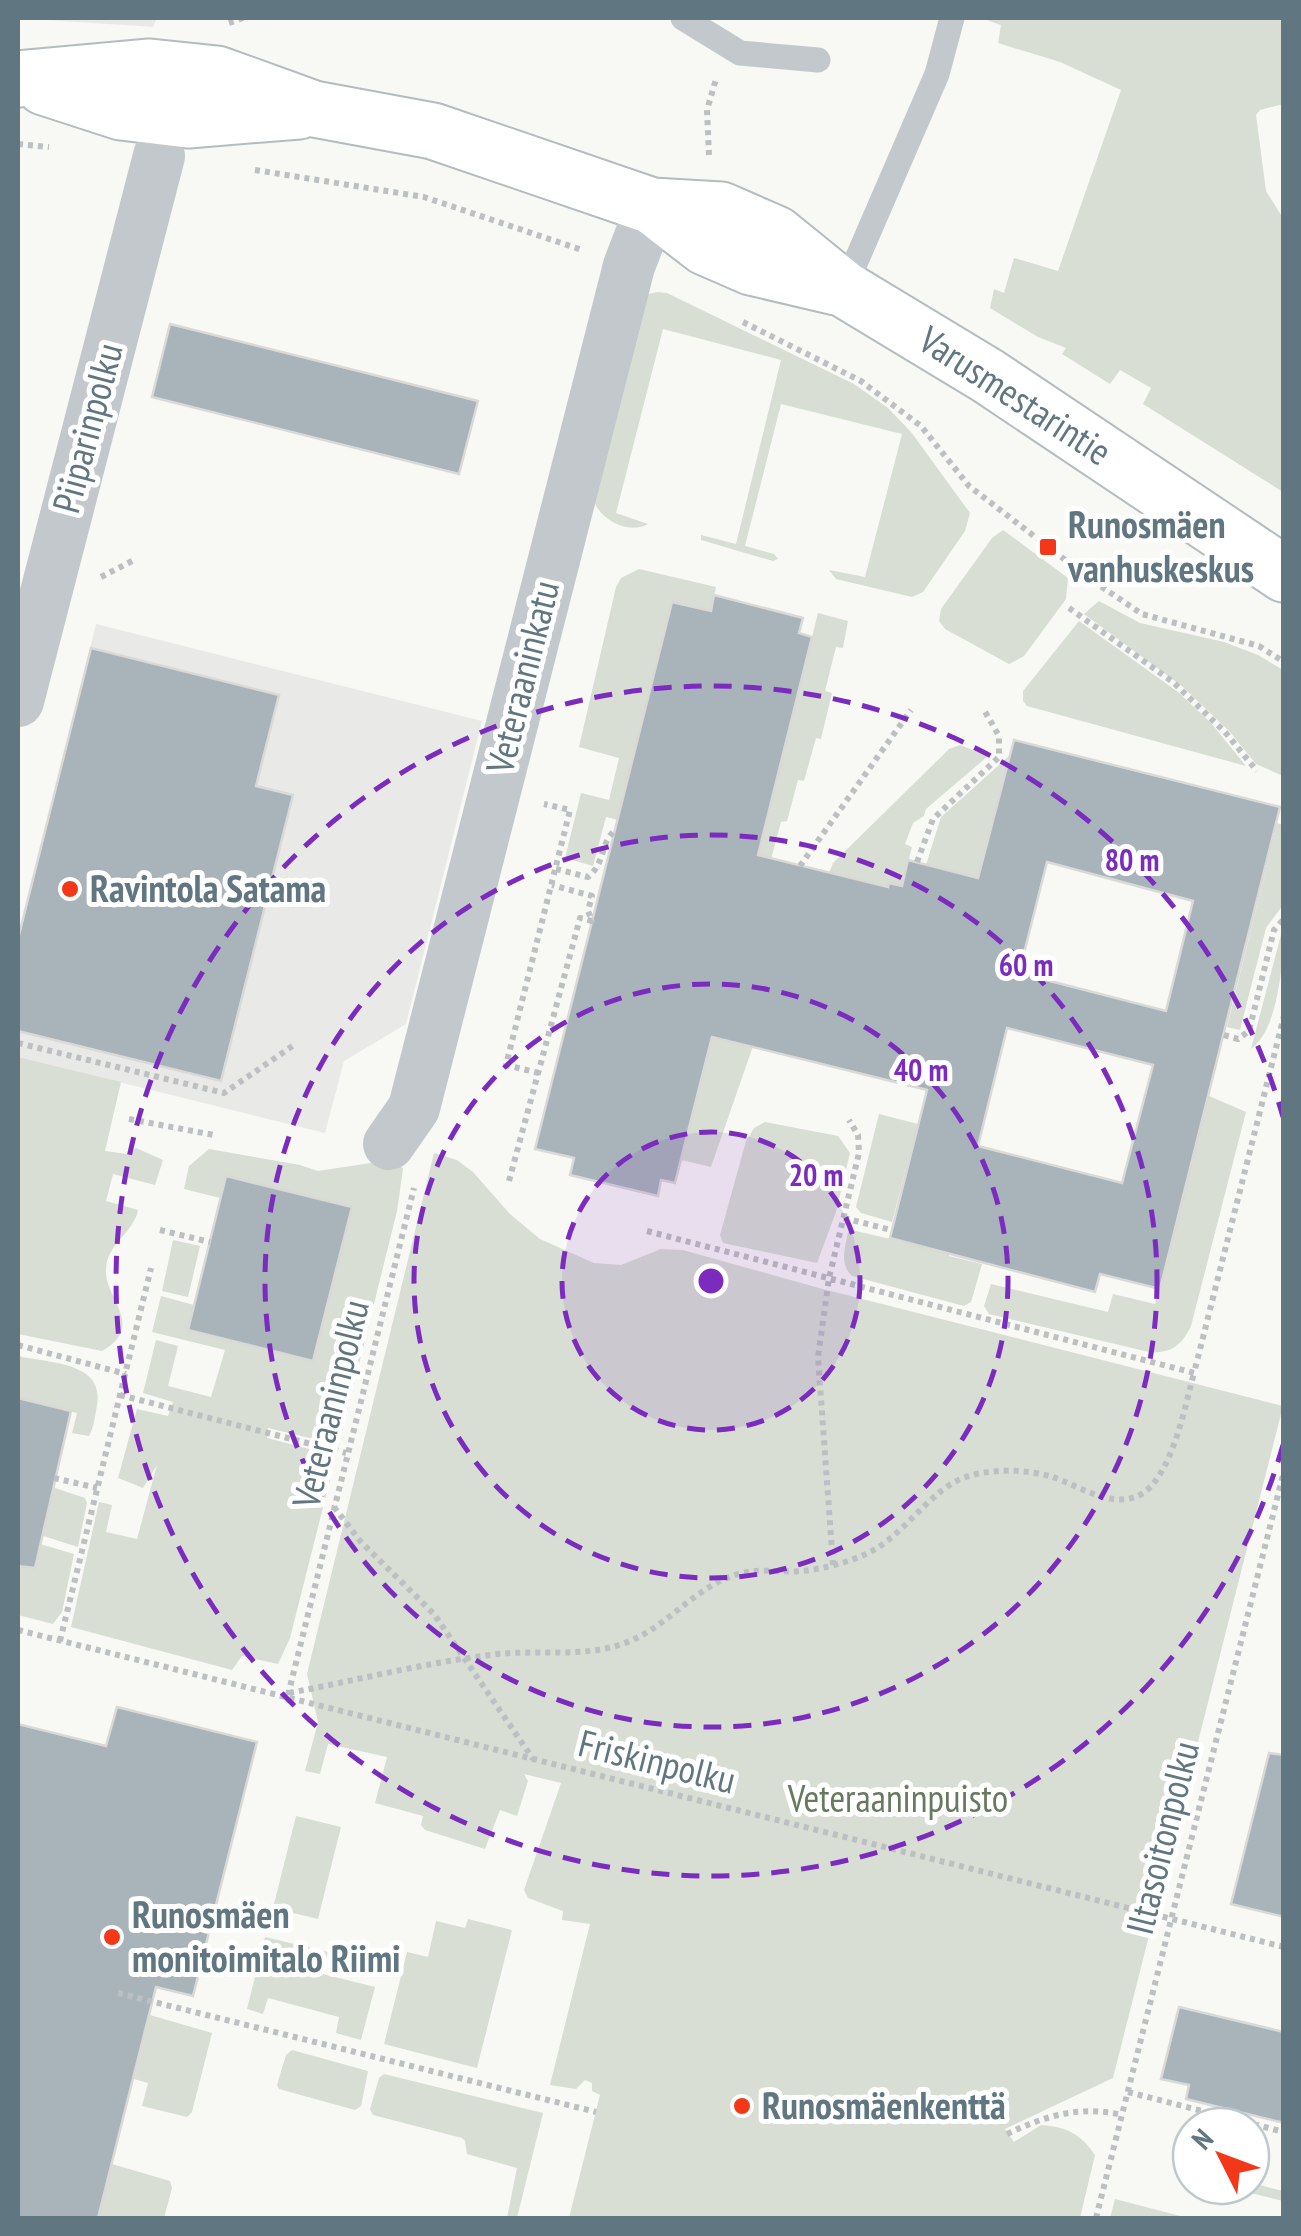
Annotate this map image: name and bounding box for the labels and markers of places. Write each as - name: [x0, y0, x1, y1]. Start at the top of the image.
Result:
- place label: Runosmäen vanhuskeskus: [1067, 499, 1254, 592]
- marker: Runosmäen vanhuskeskus: [1037, 536, 1059, 558]
- place label: Ravintola Satama: [90, 863, 326, 912]
- marker: Ravintola Satama: [59, 878, 81, 900]
- centre of rings: [693, 1263, 729, 1299]
- place label: Runosmäen monitoimitalo Riimi: [132, 1889, 401, 1982]
- marker: Runosmäen monitoimitalo Riimi: [101, 1926, 123, 1948]
- place label: Runosmäenkenttä: [762, 2080, 1006, 2129]
- marker: Runosmäenkenttä: [731, 2095, 753, 2117]

